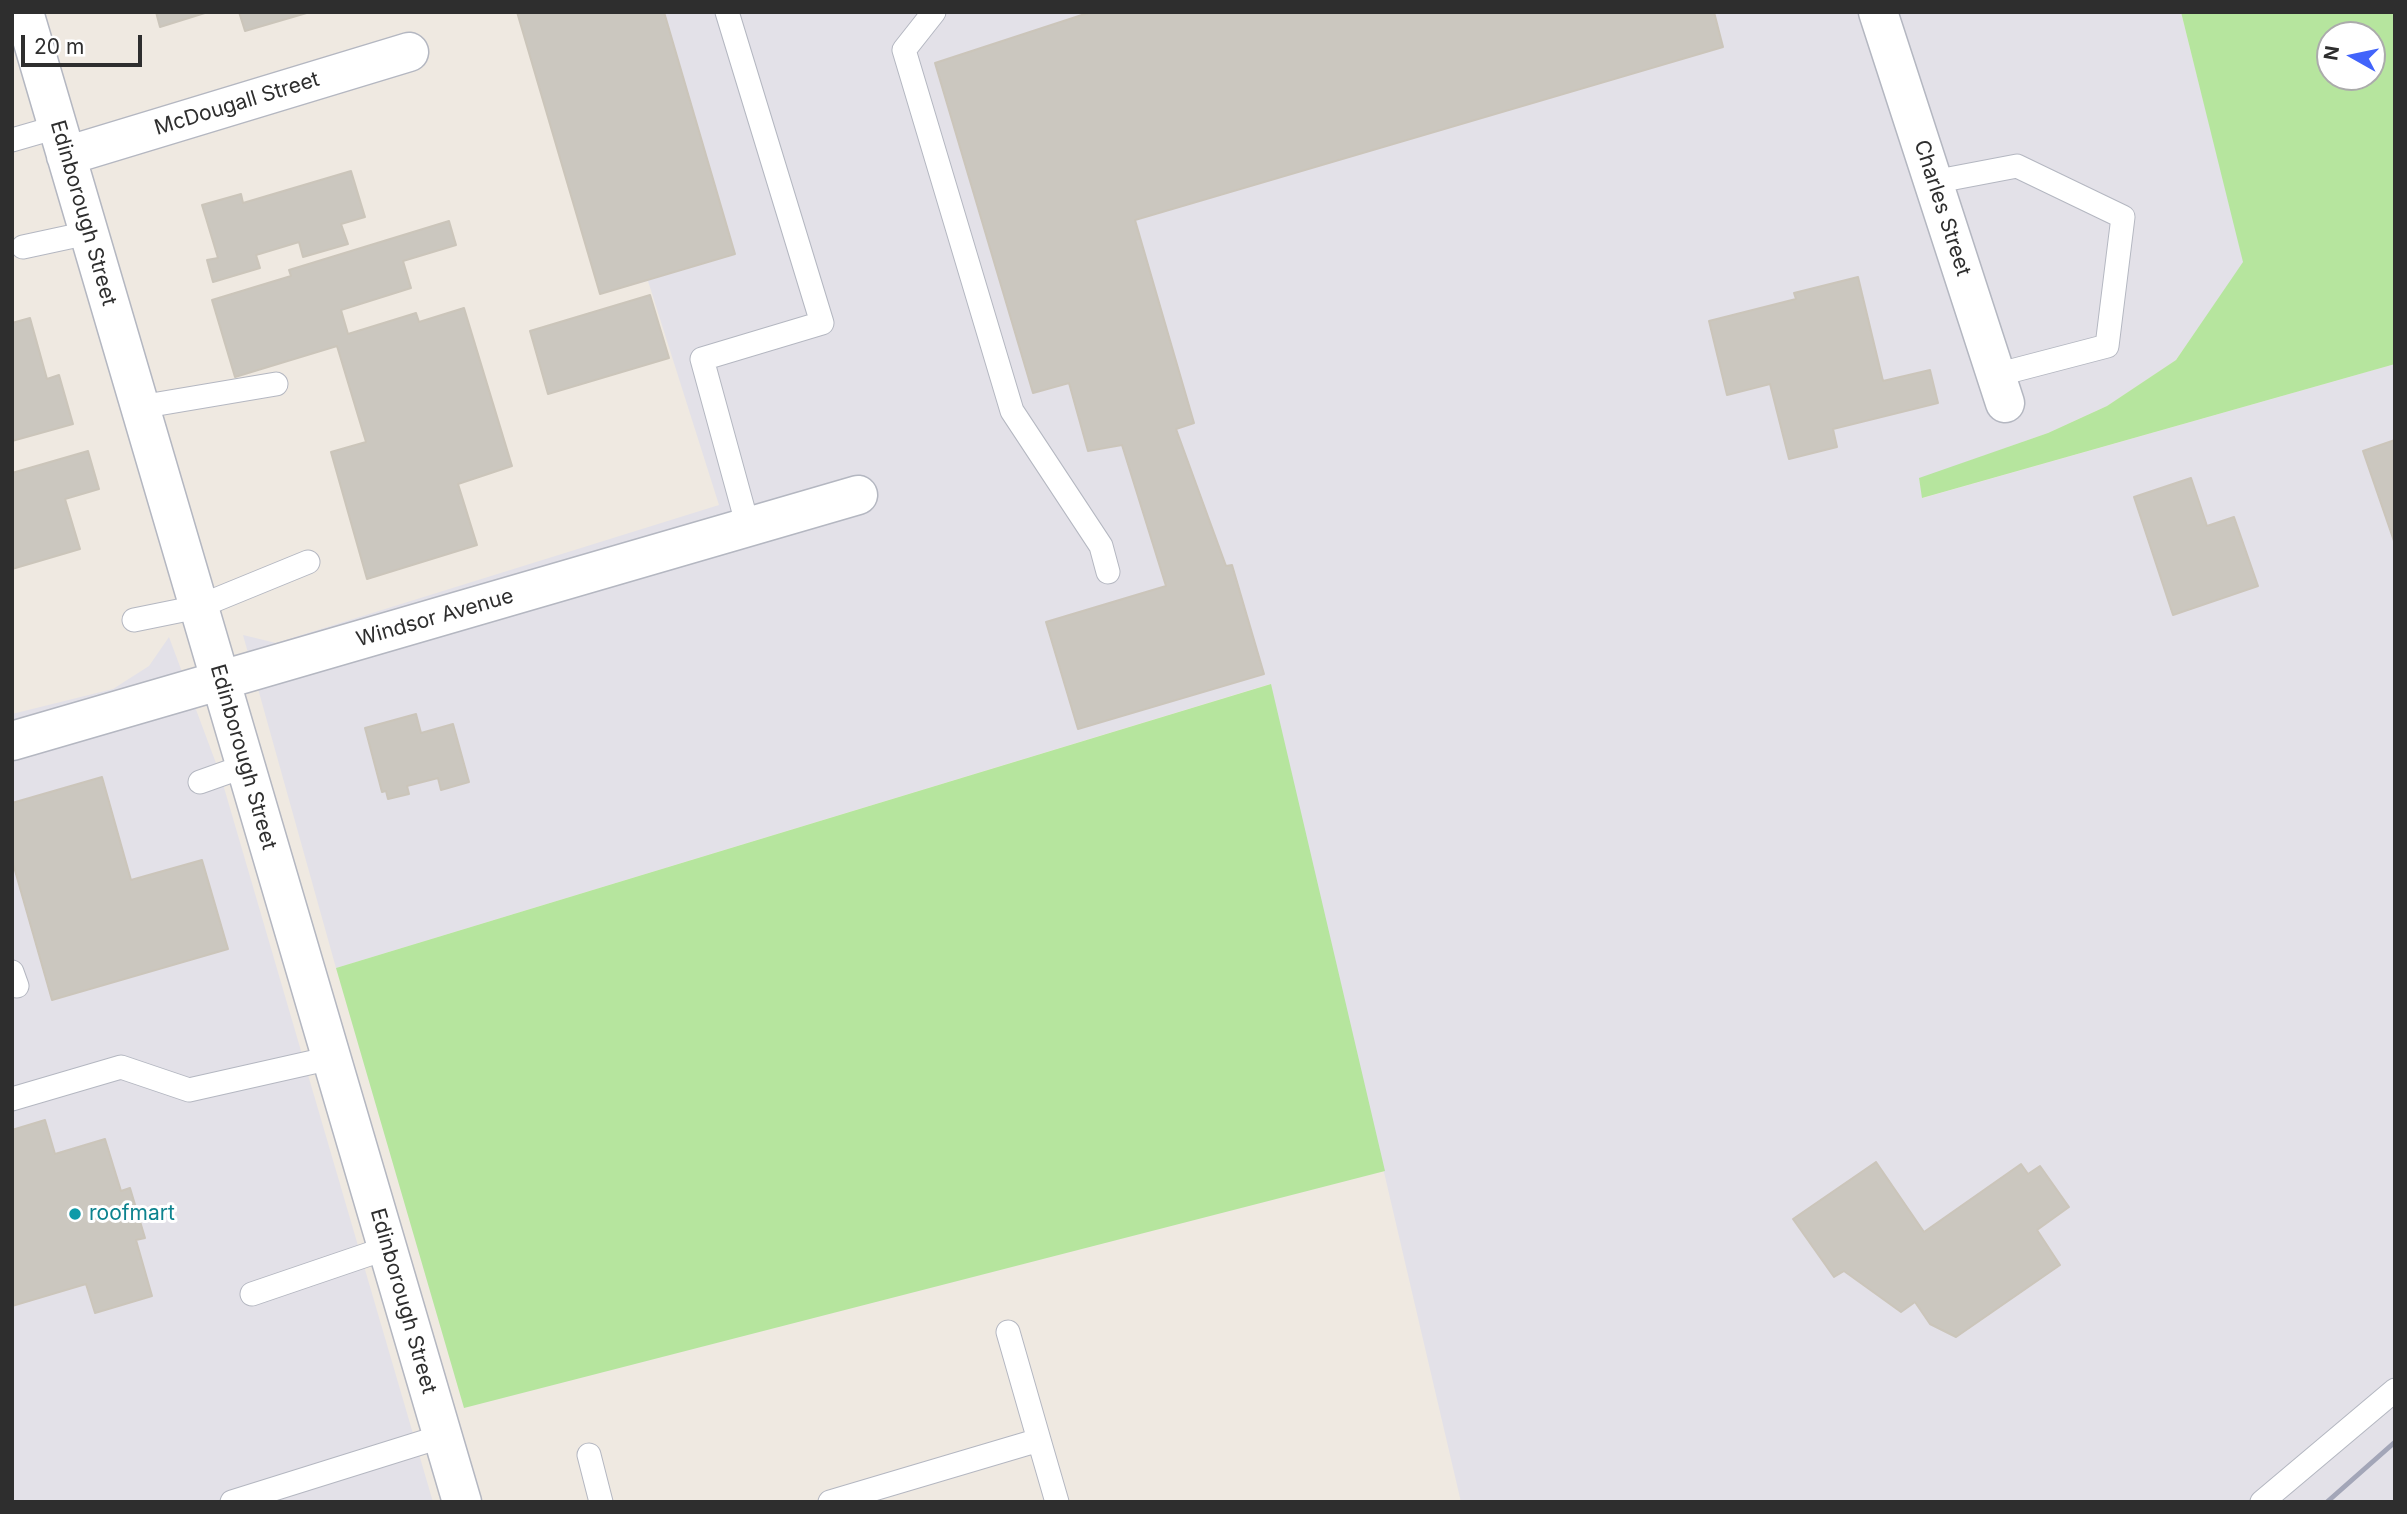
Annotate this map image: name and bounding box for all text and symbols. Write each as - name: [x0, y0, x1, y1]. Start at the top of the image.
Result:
- scale bar: [24, 21, 145, 65]
- north arrow: [2316, 21, 2386, 91]
- text: 20 m: [34, 34, 84, 59]
- text: N: [2319, 44, 2344, 62]
- street label: McDougall Street: [151, 67, 323, 141]
- street label: Edinborough Street: [45, 118, 121, 308]
- street label: Charles Street: [1908, 137, 1976, 279]
- street label: Windsor Avenue: [354, 584, 516, 652]
- street label: Edinborough Street: [205, 662, 281, 852]
- place label: roofmart: [89, 1201, 175, 1227]
- marker: roofmart: [67, 1206, 83, 1222]
- street label: Edinborough Street: [365, 1206, 441, 1396]

